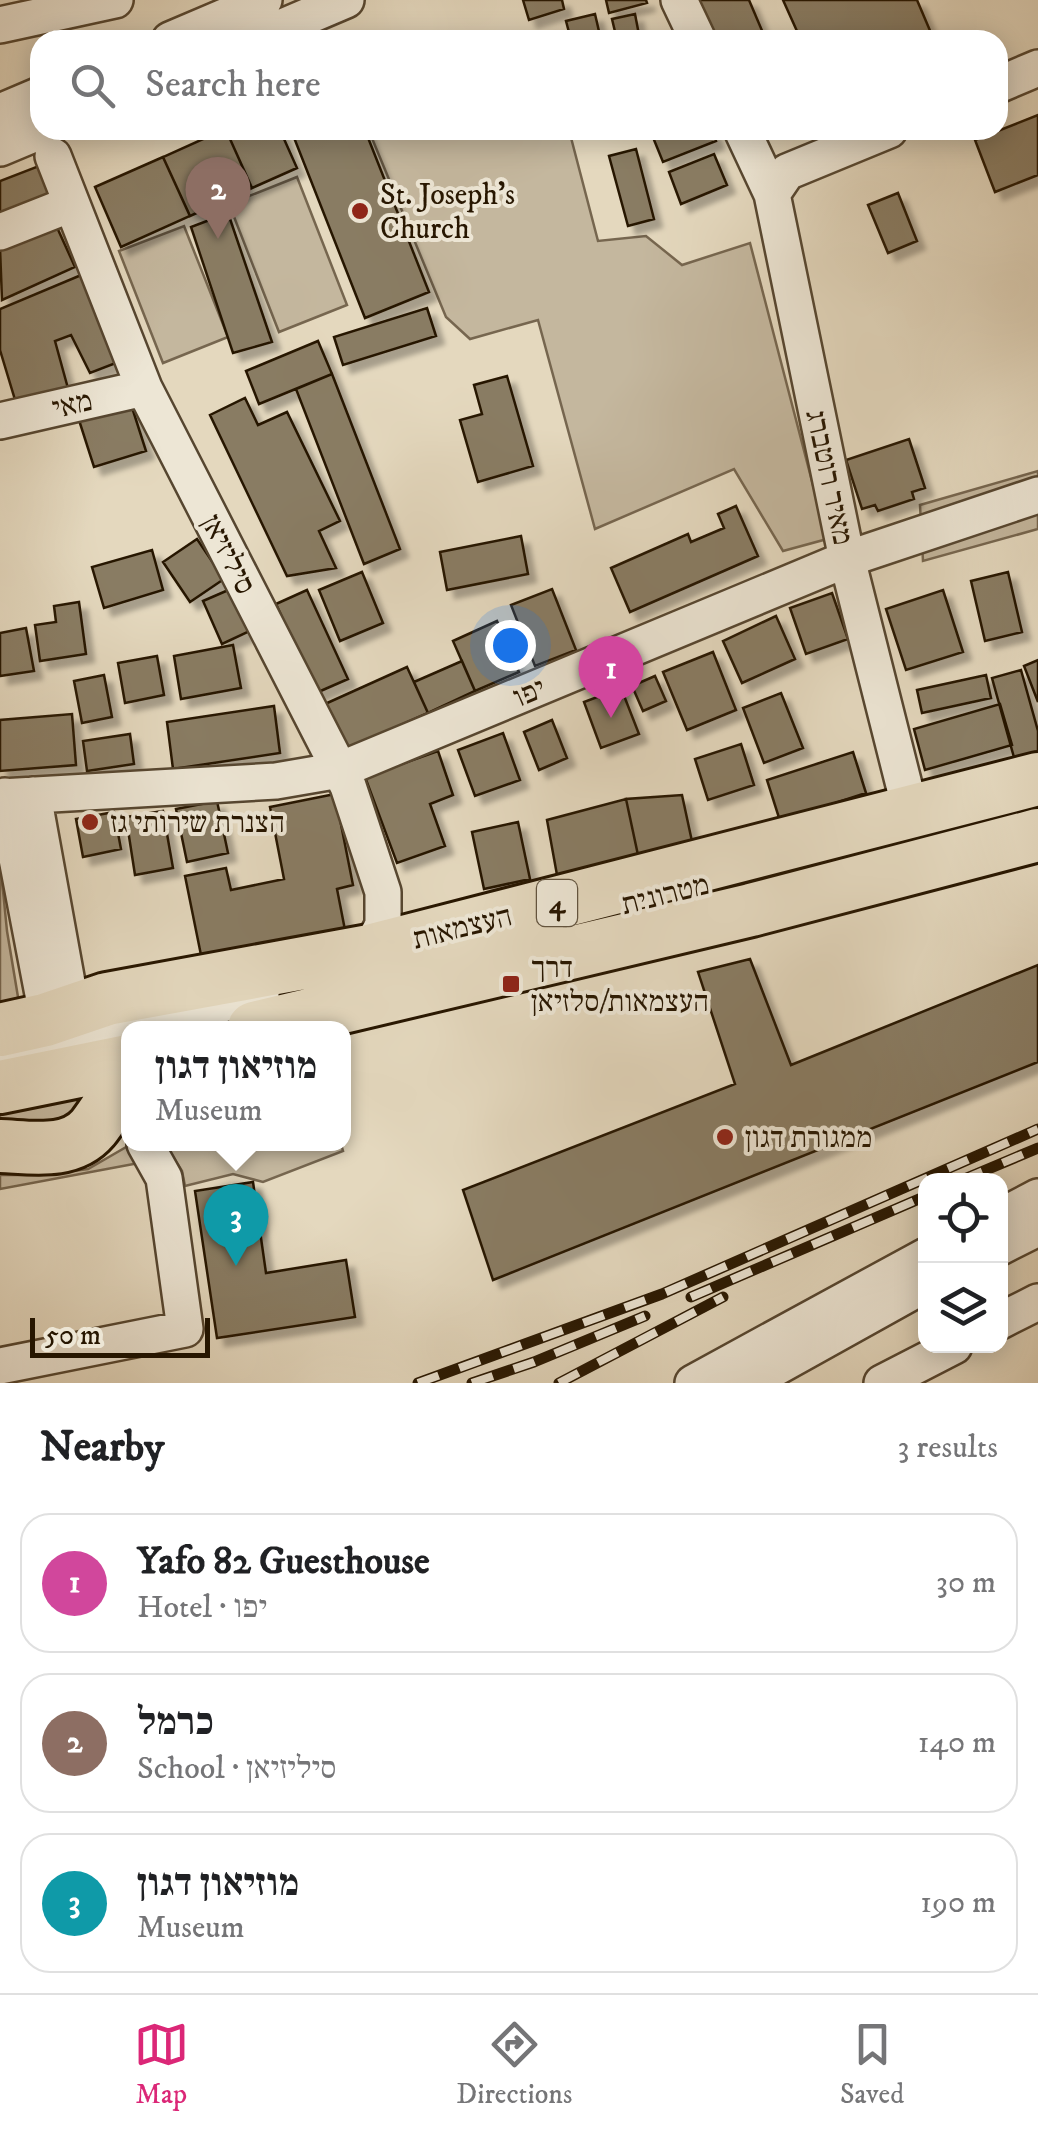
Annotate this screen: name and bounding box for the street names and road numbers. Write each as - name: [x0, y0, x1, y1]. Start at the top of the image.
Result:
- street label: מאי: [49, 383, 96, 428]
- street label: מאיר רוטברג: [796, 406, 861, 548]
- street label: סיליזיאן: [192, 509, 263, 601]
- street label: יפו: [508, 670, 551, 717]
- street label: מטרונית: [618, 867, 713, 924]
- road number: 4: [537, 880, 577, 926]
- street label: העצמאות: [409, 898, 516, 959]

